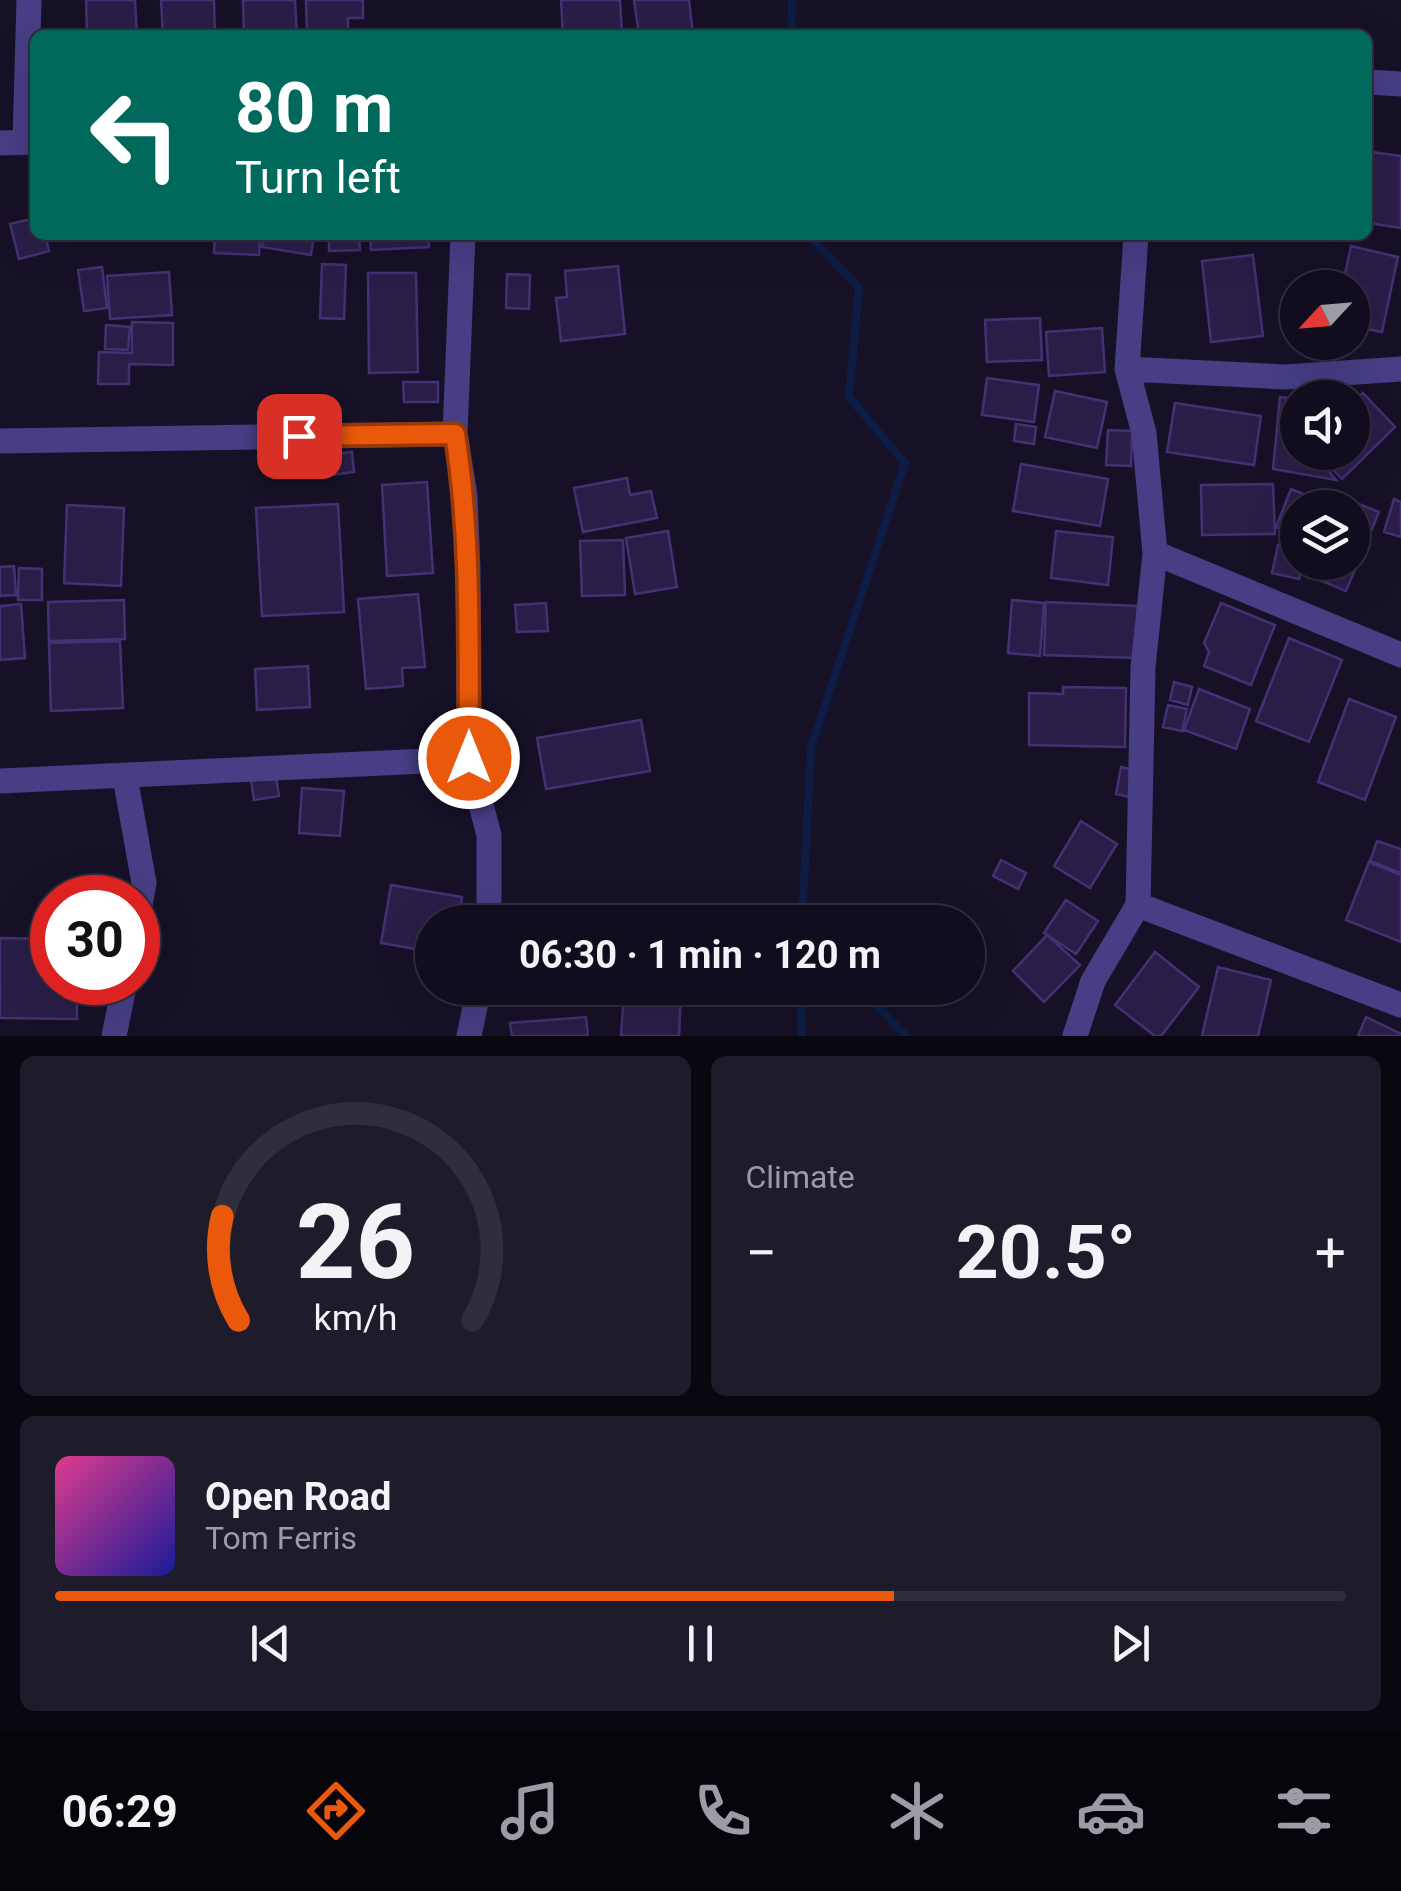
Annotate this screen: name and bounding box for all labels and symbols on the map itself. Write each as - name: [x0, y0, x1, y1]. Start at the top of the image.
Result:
- north arrow: [1280, 270, 1370, 360]
- pin: [257, 394, 342, 479]
- position arrow: [417, 706, 521, 810]
- speed limit sign: 30: [30, 875, 160, 1005]

